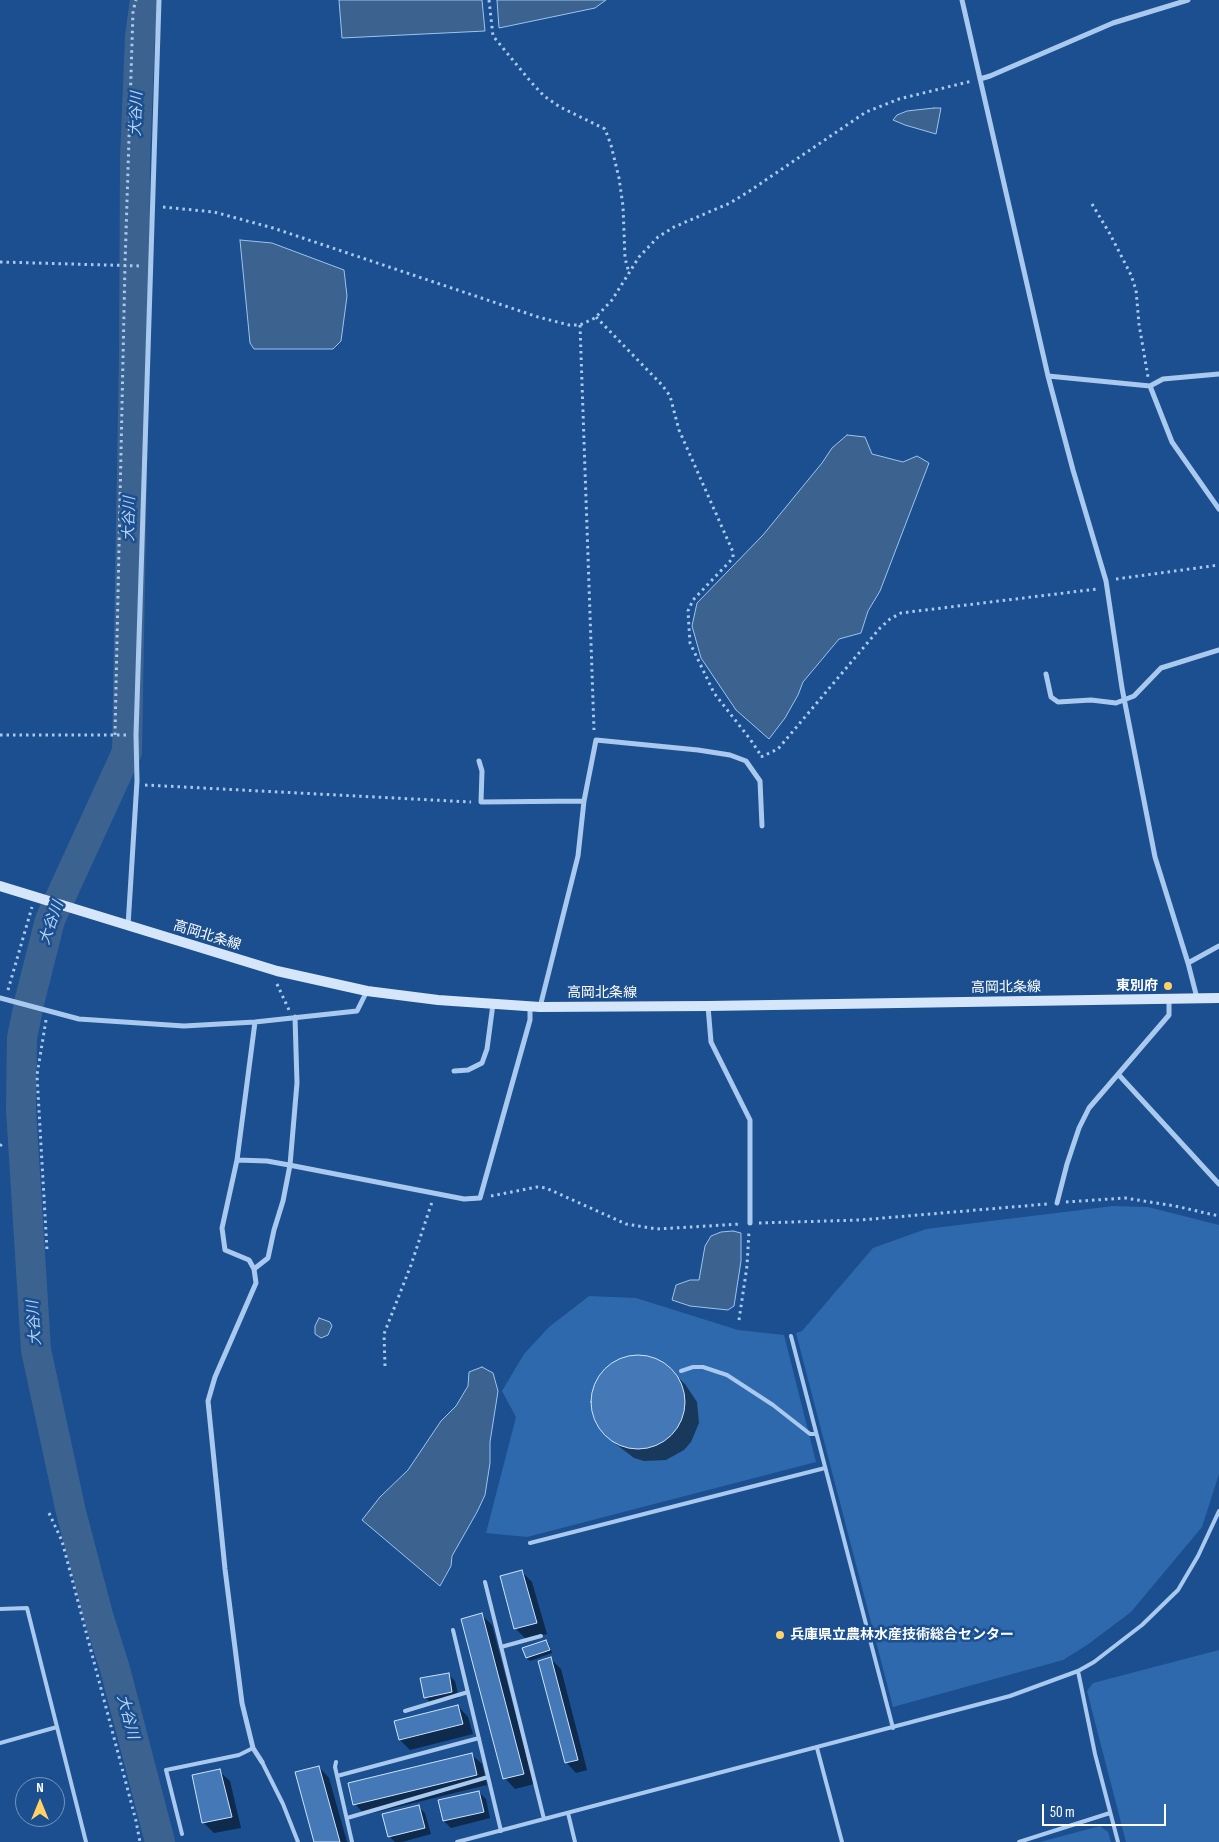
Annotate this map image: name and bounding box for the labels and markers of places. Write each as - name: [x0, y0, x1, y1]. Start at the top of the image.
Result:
- place label: 東別府: [1116, 978, 1158, 994]
- marker: 東別府: [1162, 980, 1174, 992]
- place label: 兵庫県立農林水産技術総合センター: [790, 1627, 1014, 1643]
- marker: 兵庫県立農林水産技術総合センター: [774, 1629, 786, 1641]

